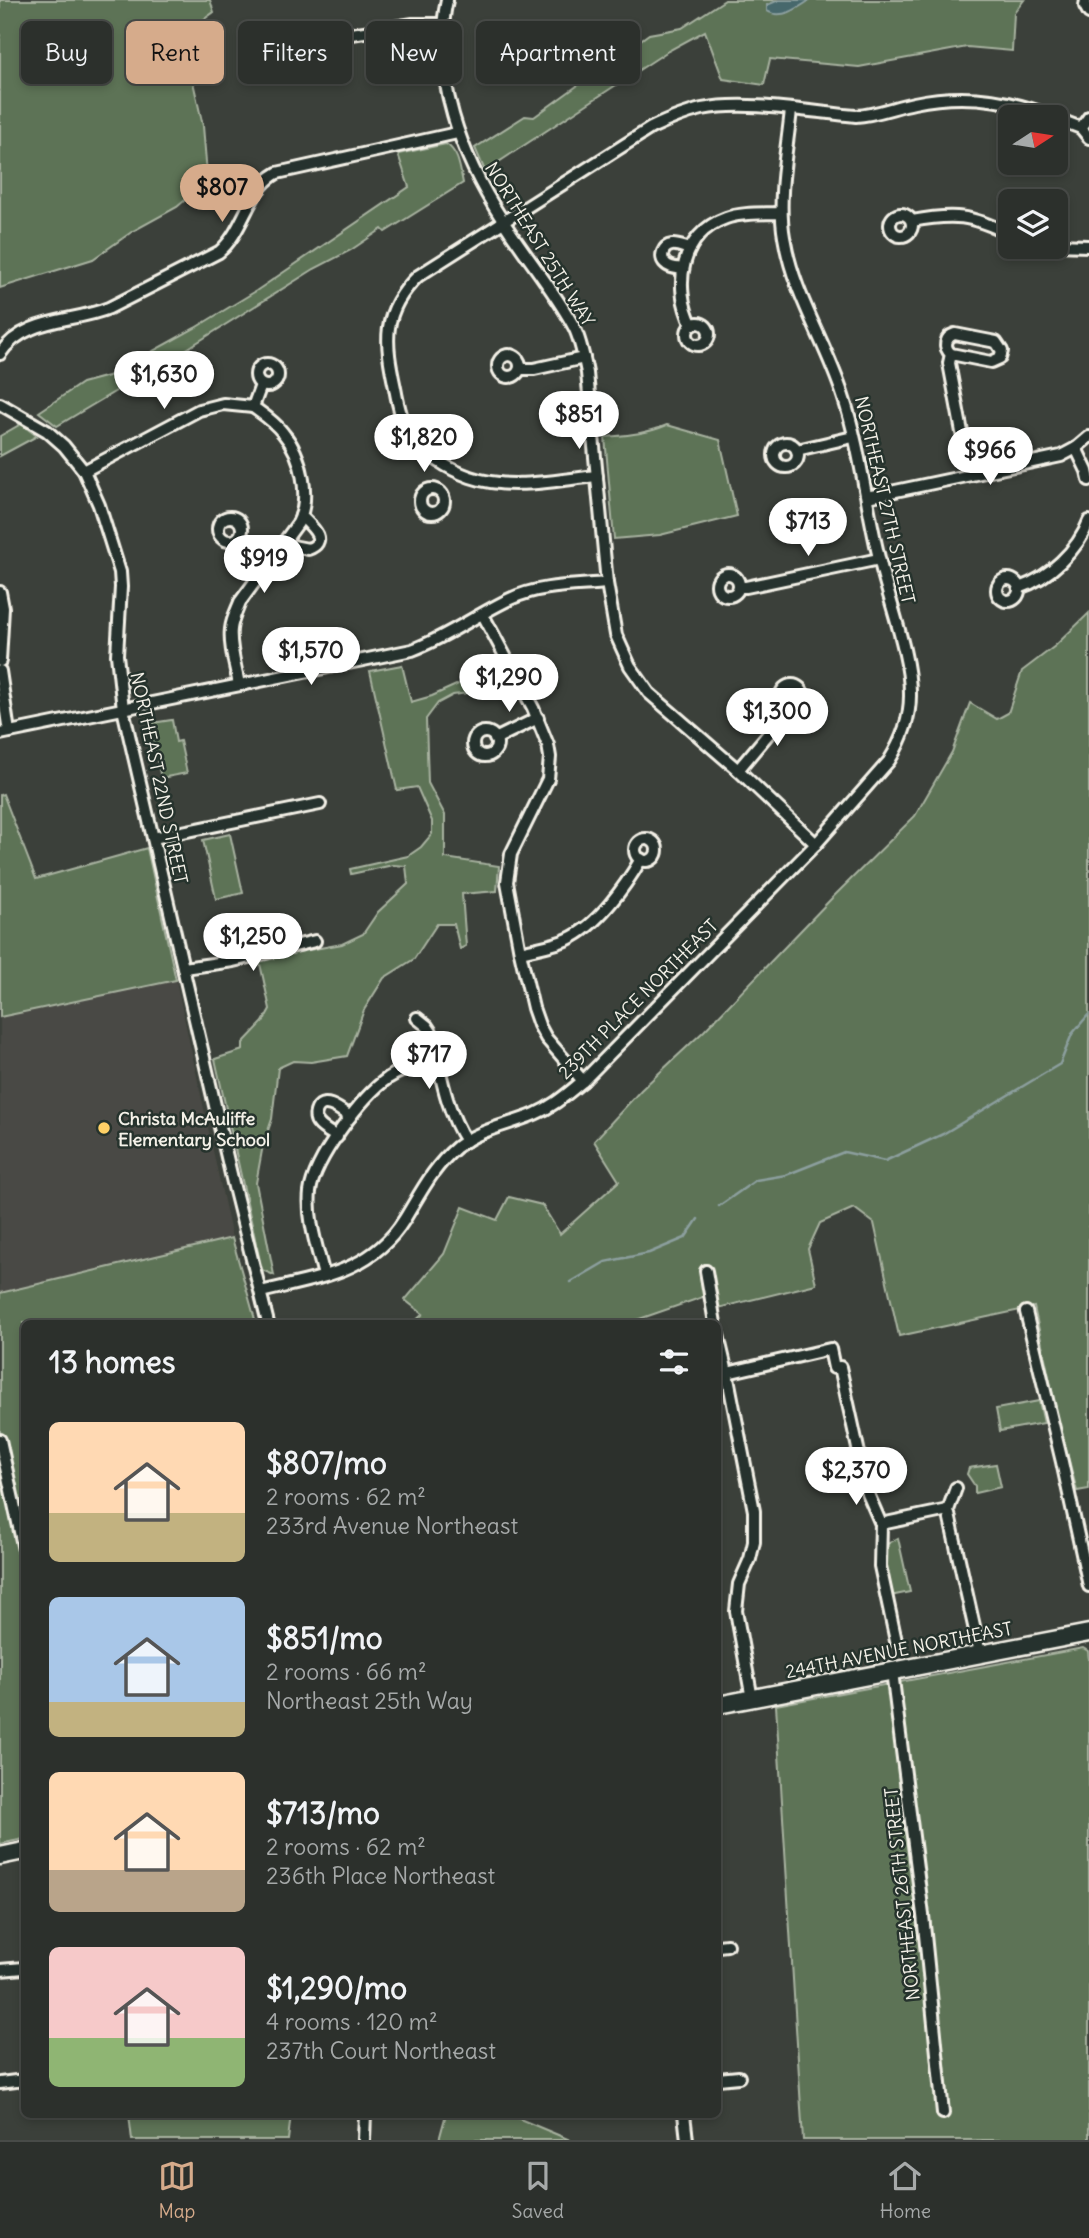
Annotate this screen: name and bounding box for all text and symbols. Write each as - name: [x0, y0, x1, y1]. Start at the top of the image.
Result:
- chip: Buy: [21, 21, 112, 84]
- chip: Rent: [126, 21, 224, 84]
- chip: Filters: [238, 21, 352, 84]
- chip: New: [366, 21, 462, 84]
- chip: Apartment: [476, 21, 640, 84]
- north arrow: [998, 105, 1068, 175]
- map controls: [998, 105, 1068, 259]
- street label: NORTHEAST 25TH WAY: [480, 158, 600, 330]
- pin: $807: [181, 164, 263, 224]
- text: $807: [196, 172, 248, 201]
- button: layers: [998, 189, 1068, 259]
- pin: $1,630: [107, 352, 221, 411]
- text: $1,630: [130, 359, 198, 388]
- pin: $851: [538, 392, 620, 451]
- street label: NORTHEAST 27TH STREET: [850, 394, 920, 606]
- text: $851: [555, 399, 603, 428]
- pin: $1,820: [367, 414, 481, 474]
- text: $1,820: [390, 422, 458, 451]
- pin: $966: [949, 428, 1031, 487]
- text: $966: [964, 435, 1016, 464]
- pin: $713: [767, 498, 849, 558]
- text: $713: [785, 506, 831, 535]
- pin: $919: [223, 536, 305, 595]
- text: $919: [240, 543, 288, 572]
- pin: $1,570: [254, 628, 368, 687]
- text: $1,570: [278, 635, 344, 664]
- pin: $1,290: [452, 654, 566, 714]
- text: $1,290: [475, 662, 543, 691]
- street label: NORTHEAST 22ND STREET: [125, 670, 193, 886]
- pin: $1,300: [720, 688, 834, 748]
- text: $1,300: [742, 696, 812, 725]
- pin: $1,250: [196, 914, 310, 973]
- street label: 239TH PLACE NORTHEAST: [553, 914, 723, 1084]
- text: $1,250: [219, 921, 287, 950]
- pin: $717: [388, 1032, 470, 1091]
- text: $717: [407, 1039, 451, 1068]
- place label: Christa McAuliffe Elementary School: [118, 1107, 270, 1151]
- marker: Christa McAuliffe Elementary School: [96, 1120, 112, 1136]
- text: 13 homes: [49, 1343, 175, 1381]
- icon: filters: [655, 1343, 693, 1381]
- text: $807/mo: [266, 1444, 387, 1482]
- pin: $2,370: [799, 1448, 913, 1507]
- icon: home: [105, 1450, 189, 1534]
- text: $2,370: [821, 1455, 891, 1484]
- text: 2 rooms · 62 m²: [266, 1482, 426, 1511]
- text: 233rd Avenue Northeast: [266, 1511, 518, 1540]
- street label: 244TH AVENUE NORTHEAST: [784, 1617, 1014, 1683]
- text: $851/mo: [266, 1619, 383, 1657]
- icon: home: [105, 1625, 189, 1709]
- text: 2 rooms · 66 m²: [266, 1657, 427, 1686]
- text: Northeast 25th Way: [266, 1686, 473, 1715]
- street label: NORTHEAST 26TH STREET: [879, 1786, 925, 2002]
- text: $713/mo: [266, 1794, 380, 1832]
- icon: home: [105, 1800, 189, 1884]
- text: 2 rooms · 62 m²: [266, 1832, 426, 1861]
- text: 236th Place Northeast: [266, 1861, 495, 1890]
- text: $1,290/mo: [266, 1969, 407, 2007]
- icon: home: [105, 1975, 189, 2059]
- text: 4 rooms · 120 m²: [266, 2007, 438, 2036]
- text: 237th Court Northeast: [266, 2036, 496, 2065]
- tab: Map: [158, 2157, 196, 2223]
- tab: Saved: [512, 2157, 564, 2223]
- tab: Home: [880, 2157, 931, 2223]

